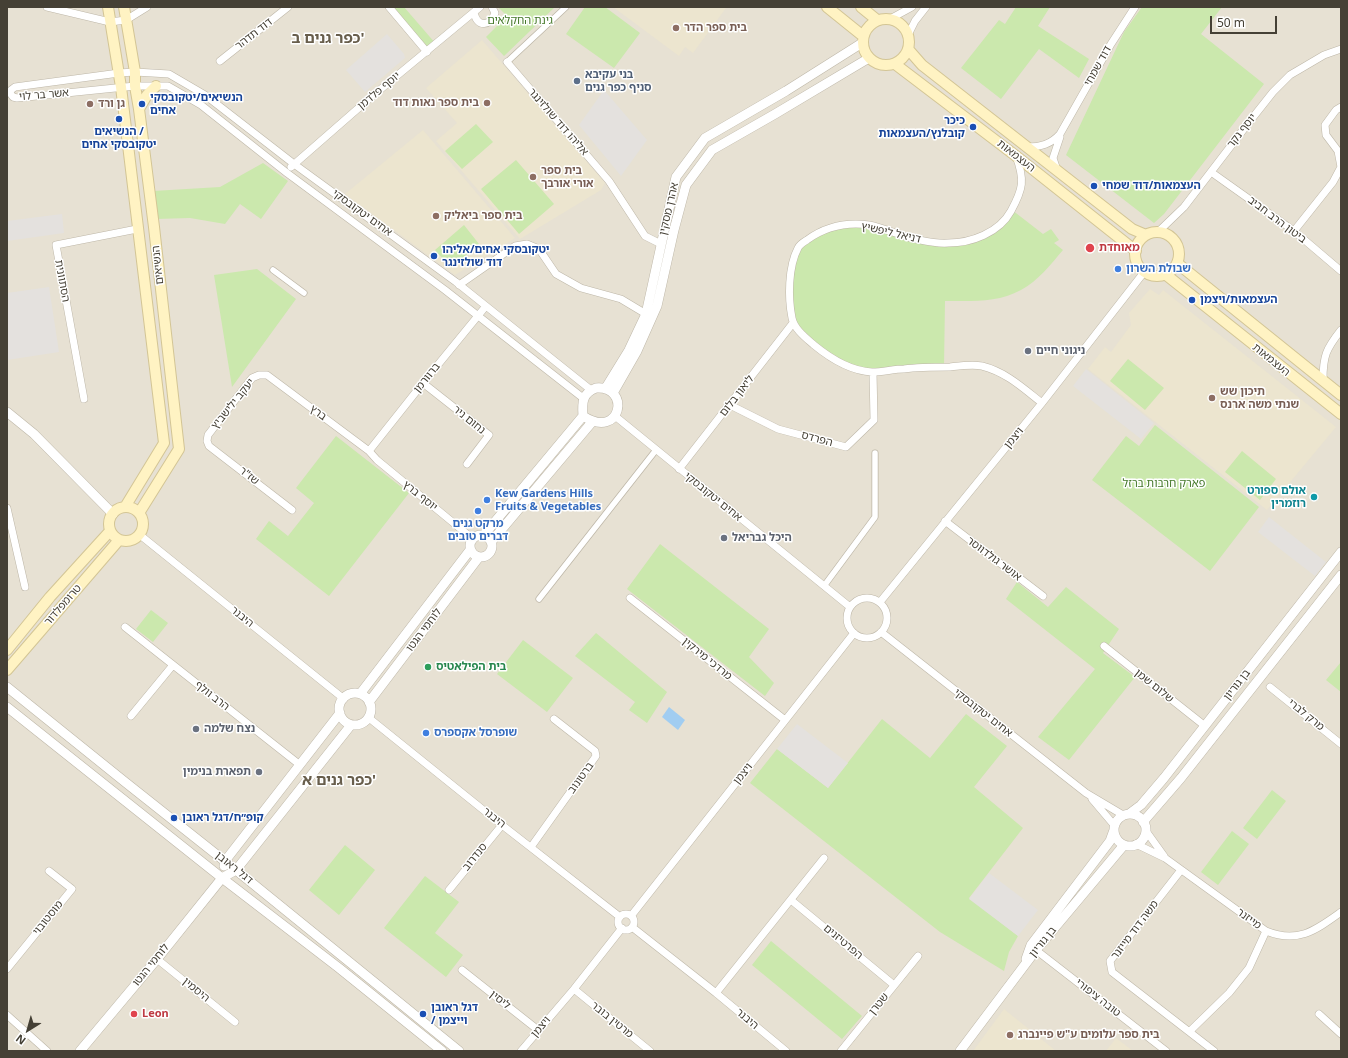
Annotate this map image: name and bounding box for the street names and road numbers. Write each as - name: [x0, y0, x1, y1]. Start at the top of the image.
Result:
- street label: דוד תדהר: [233, 15, 275, 53]
- street label: דוד שמחי: [1082, 44, 1114, 88]
- street label: יוסף פלדמן: [355, 69, 403, 113]
- street label: אשר בר לוי: [18, 86, 70, 104]
- street label: אליהו דוד שולזינגר: [525, 86, 591, 158]
- street label: יוסף נקר: [1225, 111, 1259, 151]
- street label: העצמאות: [994, 137, 1038, 175]
- street label: אהרן מסקין: [657, 181, 681, 237]
- street label: אחים יטקובסקי: [329, 187, 395, 239]
- street label: ביטון הרב חביב: [1245, 194, 1309, 246]
- street label: דניאל ליפשיץ: [860, 220, 922, 246]
- street label: הנשיאים: [149, 245, 167, 285]
- street label: הסתוונית: [52, 259, 72, 303]
- street label: העצמאות: [1250, 341, 1292, 379]
- street label: ברוורמן: [411, 360, 443, 396]
- street label: ליאון בלום: [717, 373, 757, 419]
- street label: יעקב ילישביץ: [209, 376, 257, 432]
- street label: ברץ: [307, 402, 329, 424]
- street label: נחום ניר: [450, 403, 488, 437]
- street label: ויצמן: [1001, 425, 1027, 451]
- street label: הפרדס: [800, 428, 834, 450]
- street label: שז"ר: [236, 464, 262, 488]
- street label: אחים יטקובסקי: [681, 470, 745, 524]
- street label: יוסף ברץ: [400, 478, 440, 514]
- street label: אושר גולדווסר: [964, 534, 1024, 584]
- street label: טרומפלדור: [42, 582, 84, 628]
- street label: היבנר: [228, 604, 256, 630]
- street label: לוחמי הגטו: [403, 606, 445, 654]
- street label: מרדכי מירקין: [679, 635, 735, 683]
- street label: שלום שמן: [1132, 666, 1176, 706]
- street label: בן גוריון: [1221, 667, 1253, 703]
- street label: הרב וולף: [192, 678, 232, 714]
- street label: אחים יטקובסקי: [951, 686, 1015, 740]
- street label: מרק לברי: [1285, 696, 1327, 734]
- street label: ברטונוב: [565, 760, 597, 796]
- street label: ויצמן: [731, 761, 755, 787]
- street label: היבנר: [480, 805, 508, 831]
- street label: סנדרוב: [460, 840, 490, 874]
- street label: דגל ראובן: [213, 849, 255, 887]
- street label: מוסטובוי: [30, 898, 66, 938]
- street label: משה דוד מייזנר: [1109, 898, 1161, 962]
- street label: מייזנר: [1234, 906, 1264, 932]
- street label: הפרטיזנים: [821, 922, 865, 962]
- street label: בן גוריון: [1027, 924, 1059, 960]
- street label: לוחמי הגטו: [130, 941, 172, 989]
- street label: היסמין: [180, 975, 212, 1005]
- street label: טובה ציפורי: [1073, 976, 1123, 1020]
- street label: ליסין: [487, 988, 513, 1012]
- street label: שטרן: [866, 990, 892, 1018]
- street label: מרטין בובר: [588, 999, 636, 1041]
- street label: היבנר: [733, 1006, 761, 1032]
- street label: ויצמן: [528, 1014, 554, 1040]

